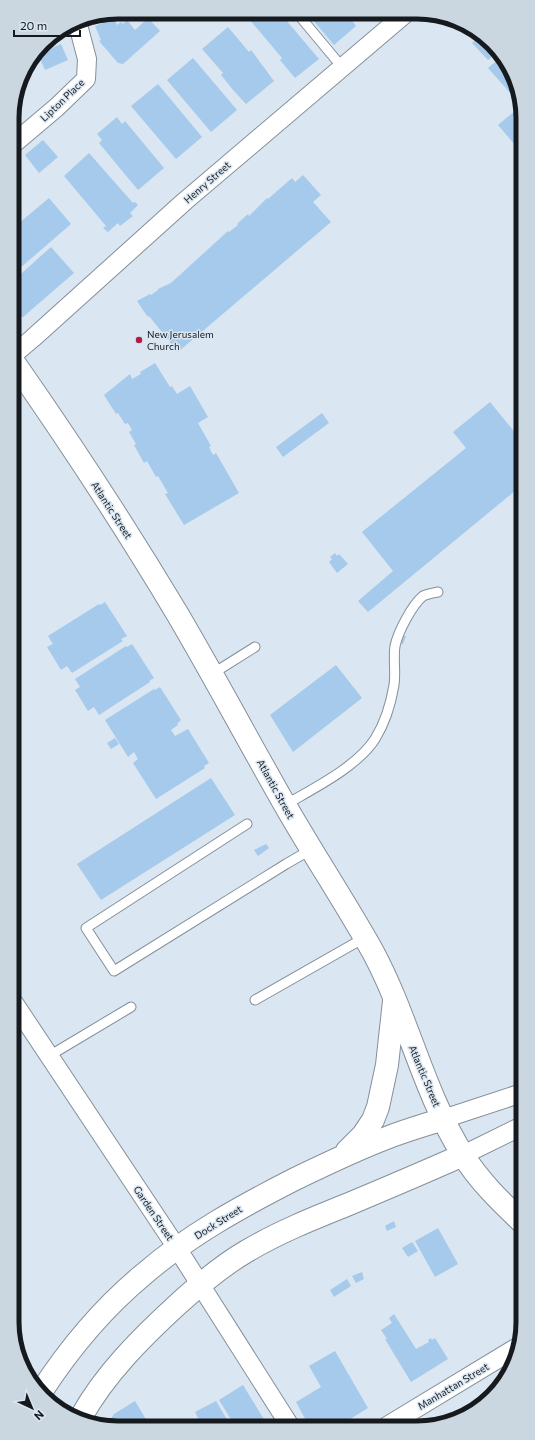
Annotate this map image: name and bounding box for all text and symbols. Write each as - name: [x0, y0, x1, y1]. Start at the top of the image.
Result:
- scale bar: [14, 12, 80, 38]
- text: 20 m: [20, 18, 47, 32]
- street label: Lipton Place: [38, 76, 86, 124]
- street label: Henry Street: [181, 158, 233, 206]
- place label: New Jerusalem Church: [147, 328, 214, 352]
- marker: New Jerusalem Church: [134, 335, 144, 345]
- street label: Atlantic Street: [89, 479, 135, 541]
- street label: Atlantic Street: [255, 757, 297, 821]
- street label: Atlantic Street: [407, 1043, 443, 1109]
- street label: Garden Street: [131, 1183, 177, 1243]
- street label: Dock Street: [192, 1203, 244, 1241]
- street label: Manhattan Street: [415, 1360, 491, 1412]
- north arrow: [12, 1388, 52, 1428]
- text: N: [32, 1408, 47, 1423]

